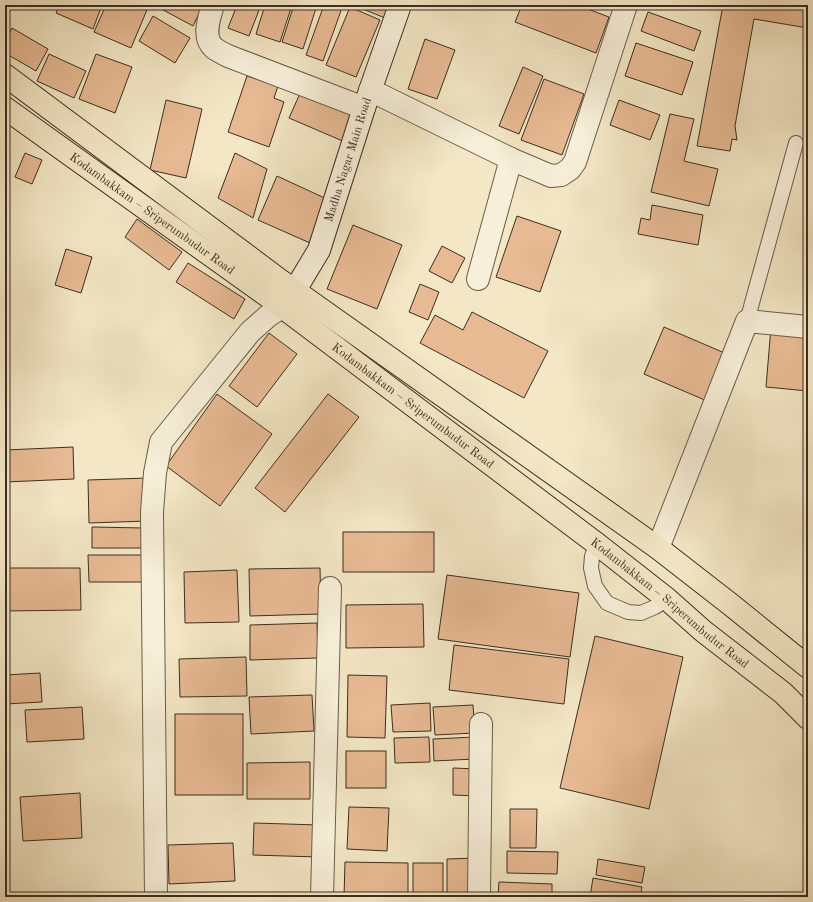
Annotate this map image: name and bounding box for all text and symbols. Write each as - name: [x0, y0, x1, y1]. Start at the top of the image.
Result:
- street label: Madha Nagar Main Road: [323, 96, 374, 224]
- street label: Kodambakkam – Sriperumbudur Road: [67, 151, 236, 277]
- street label: Kodambakkam – Sriperumbudur Road: [329, 341, 496, 471]
- street label: Kodambakkam – Sriperumbudur Road: [588, 536, 751, 671]

